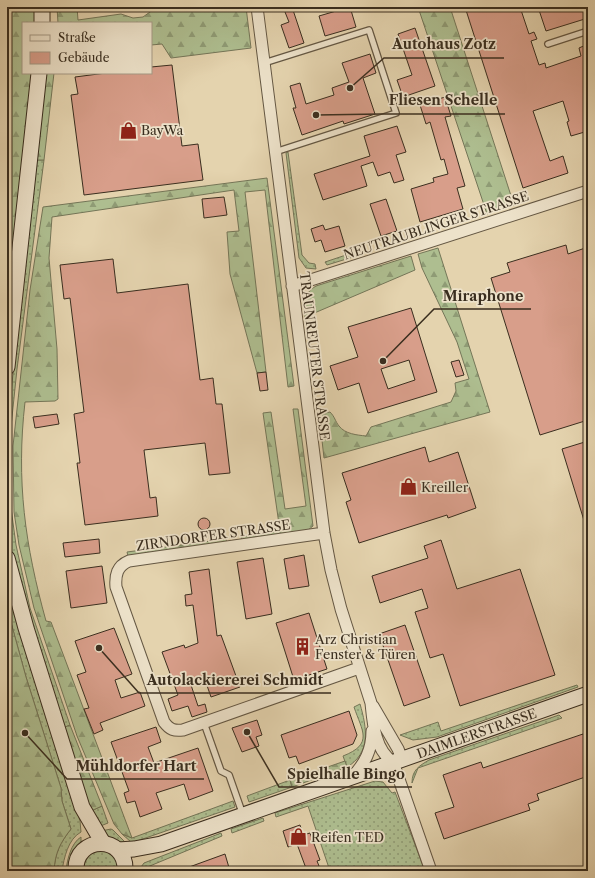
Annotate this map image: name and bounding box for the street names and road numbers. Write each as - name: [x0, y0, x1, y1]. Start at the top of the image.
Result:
- street label: NEUTRAUBLINGER STRASSE: [341, 187, 531, 263]
- street label: TRAUNREUTER STRASSE: [297, 271, 333, 441]
- street label: ZIRNDORFER STRASSE: [135, 516, 291, 554]
- street label: DAIMLERSTRASSE: [414, 705, 539, 762]

